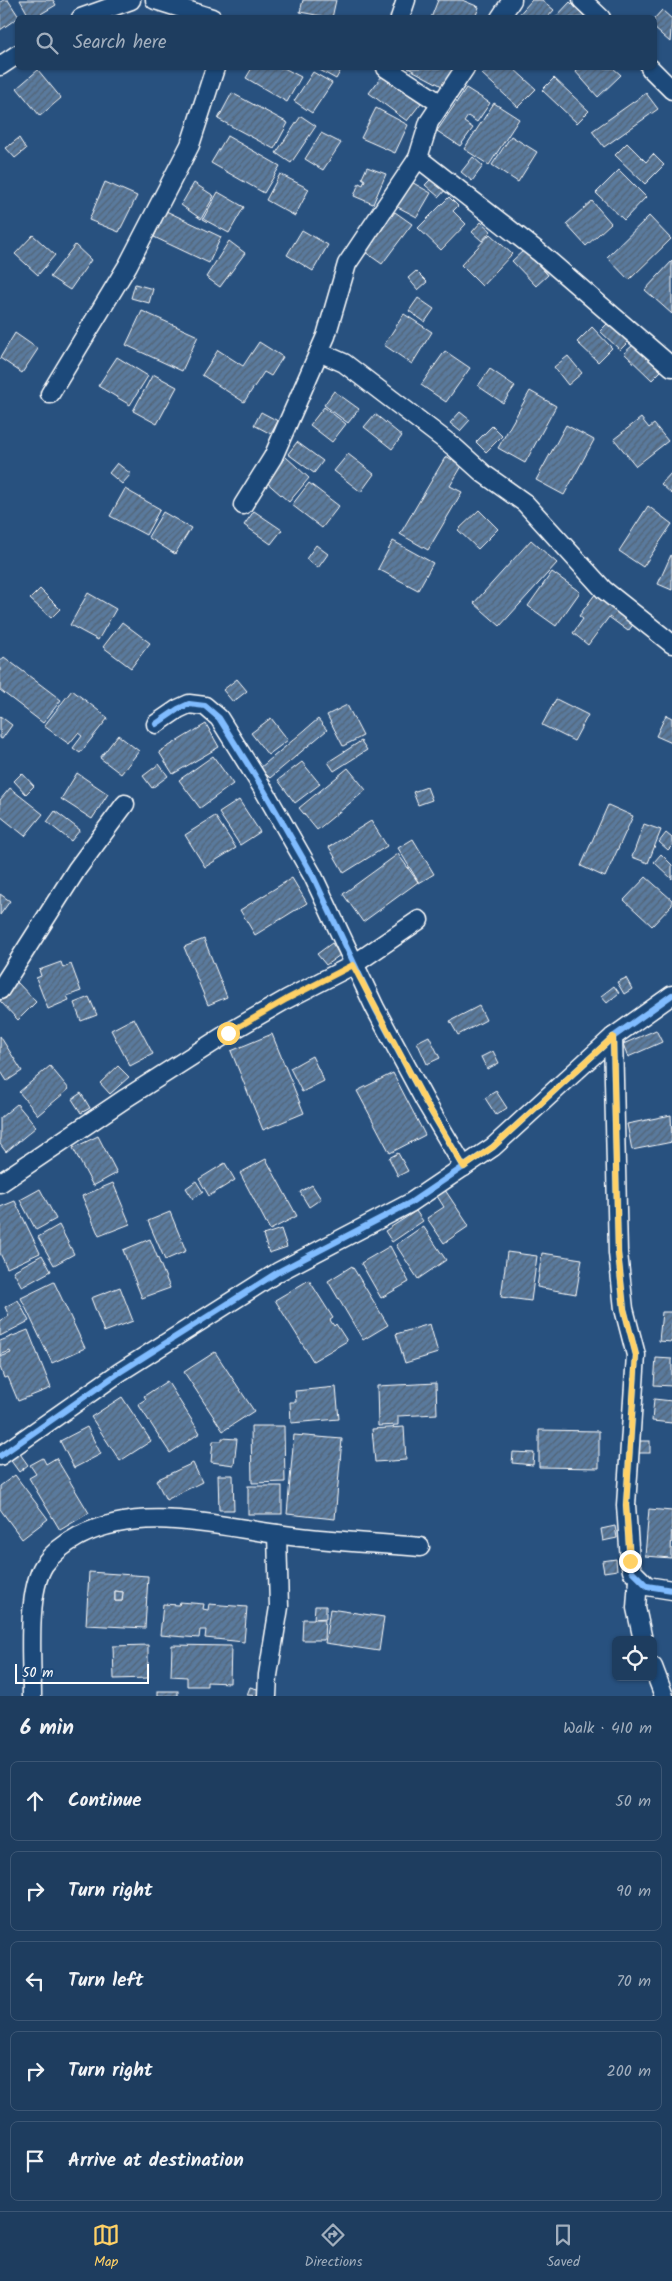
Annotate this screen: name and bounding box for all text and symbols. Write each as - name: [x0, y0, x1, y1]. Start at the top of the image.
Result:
- search box: [15, 15, 657, 70]
- text: Search here: [73, 28, 167, 58]
- icon: search: [33, 29, 61, 57]
- route start: [217, 1022, 240, 1045]
- route end: [619, 1550, 642, 1573]
- map controls: [612, 1636, 657, 1681]
- button: locate: [612, 1636, 657, 1681]
- scale bar: [15, 1661, 149, 1684]
- text: 50 m: [22, 1662, 53, 1684]
- text: 6 min: [20, 1712, 74, 1745]
- text: Walk · 410 m: [563, 1716, 652, 1741]
- text: Continue: [68, 1786, 141, 1816]
- icon: ahead: [21, 1787, 49, 1815]
- text: 50 m: [615, 1789, 651, 1814]
- text: Turn right: [68, 1876, 153, 1906]
- icon: right: [21, 1877, 49, 1905]
- text: 90 m: [616, 1879, 651, 1904]
- text: Turn left: [68, 1966, 143, 1996]
- icon: left: [21, 1967, 49, 1995]
- text: 70 m: [616, 1969, 651, 1994]
- text: Turn right: [68, 2056, 153, 2086]
- icon: right: [21, 2057, 49, 2085]
- text: 200 m: [607, 2059, 651, 2084]
- text: Arrive at destination: [68, 2146, 244, 2176]
- icon: arrive: [21, 2147, 49, 2175]
- tab: Map: [92, 2221, 120, 2273]
- tab: Directions: [304, 2221, 362, 2273]
- tab: Saved: [547, 2221, 580, 2273]

